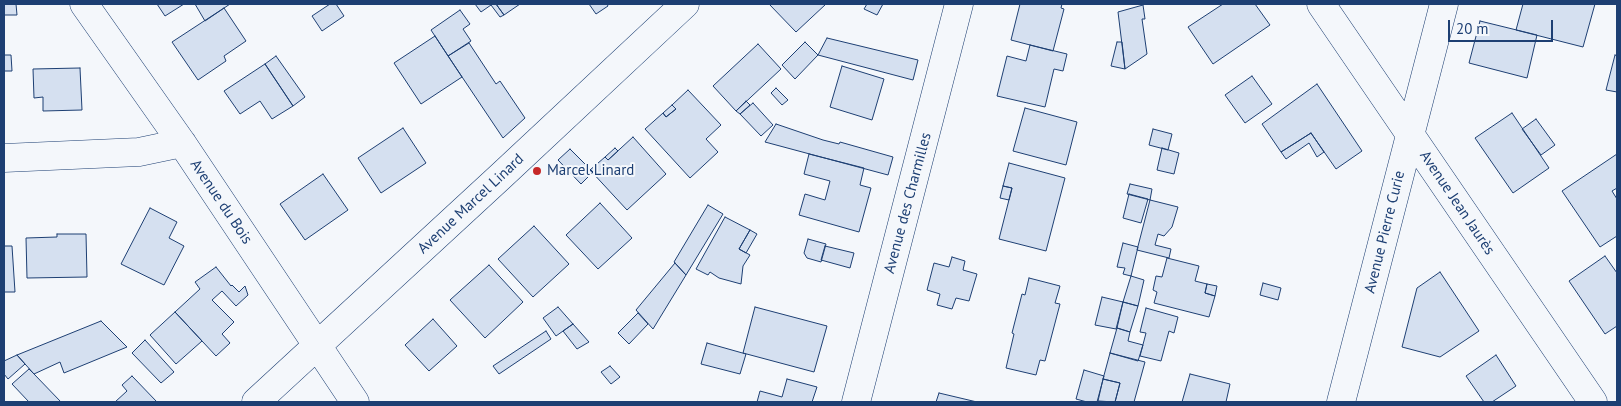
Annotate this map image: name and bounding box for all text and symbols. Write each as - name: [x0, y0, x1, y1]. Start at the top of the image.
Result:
- scale bar: [1451, 10, 1556, 42]
- text: 20 m: [1456, 19, 1489, 38]
- street label: Avenue des Charmilles: [881, 131, 935, 275]
- street label: Avenue Jean Jaurès: [1416, 148, 1498, 258]
- street label: Avenue Marcel Linard: [414, 150, 528, 258]
- street label: Avenue du Bois: [186, 156, 256, 248]
- place label: Marcel Linard: [547, 162, 634, 180]
- marker: Marcel Linard: [531, 165, 543, 177]
- street label: Avenue Pierre Curie: [1361, 169, 1409, 295]

